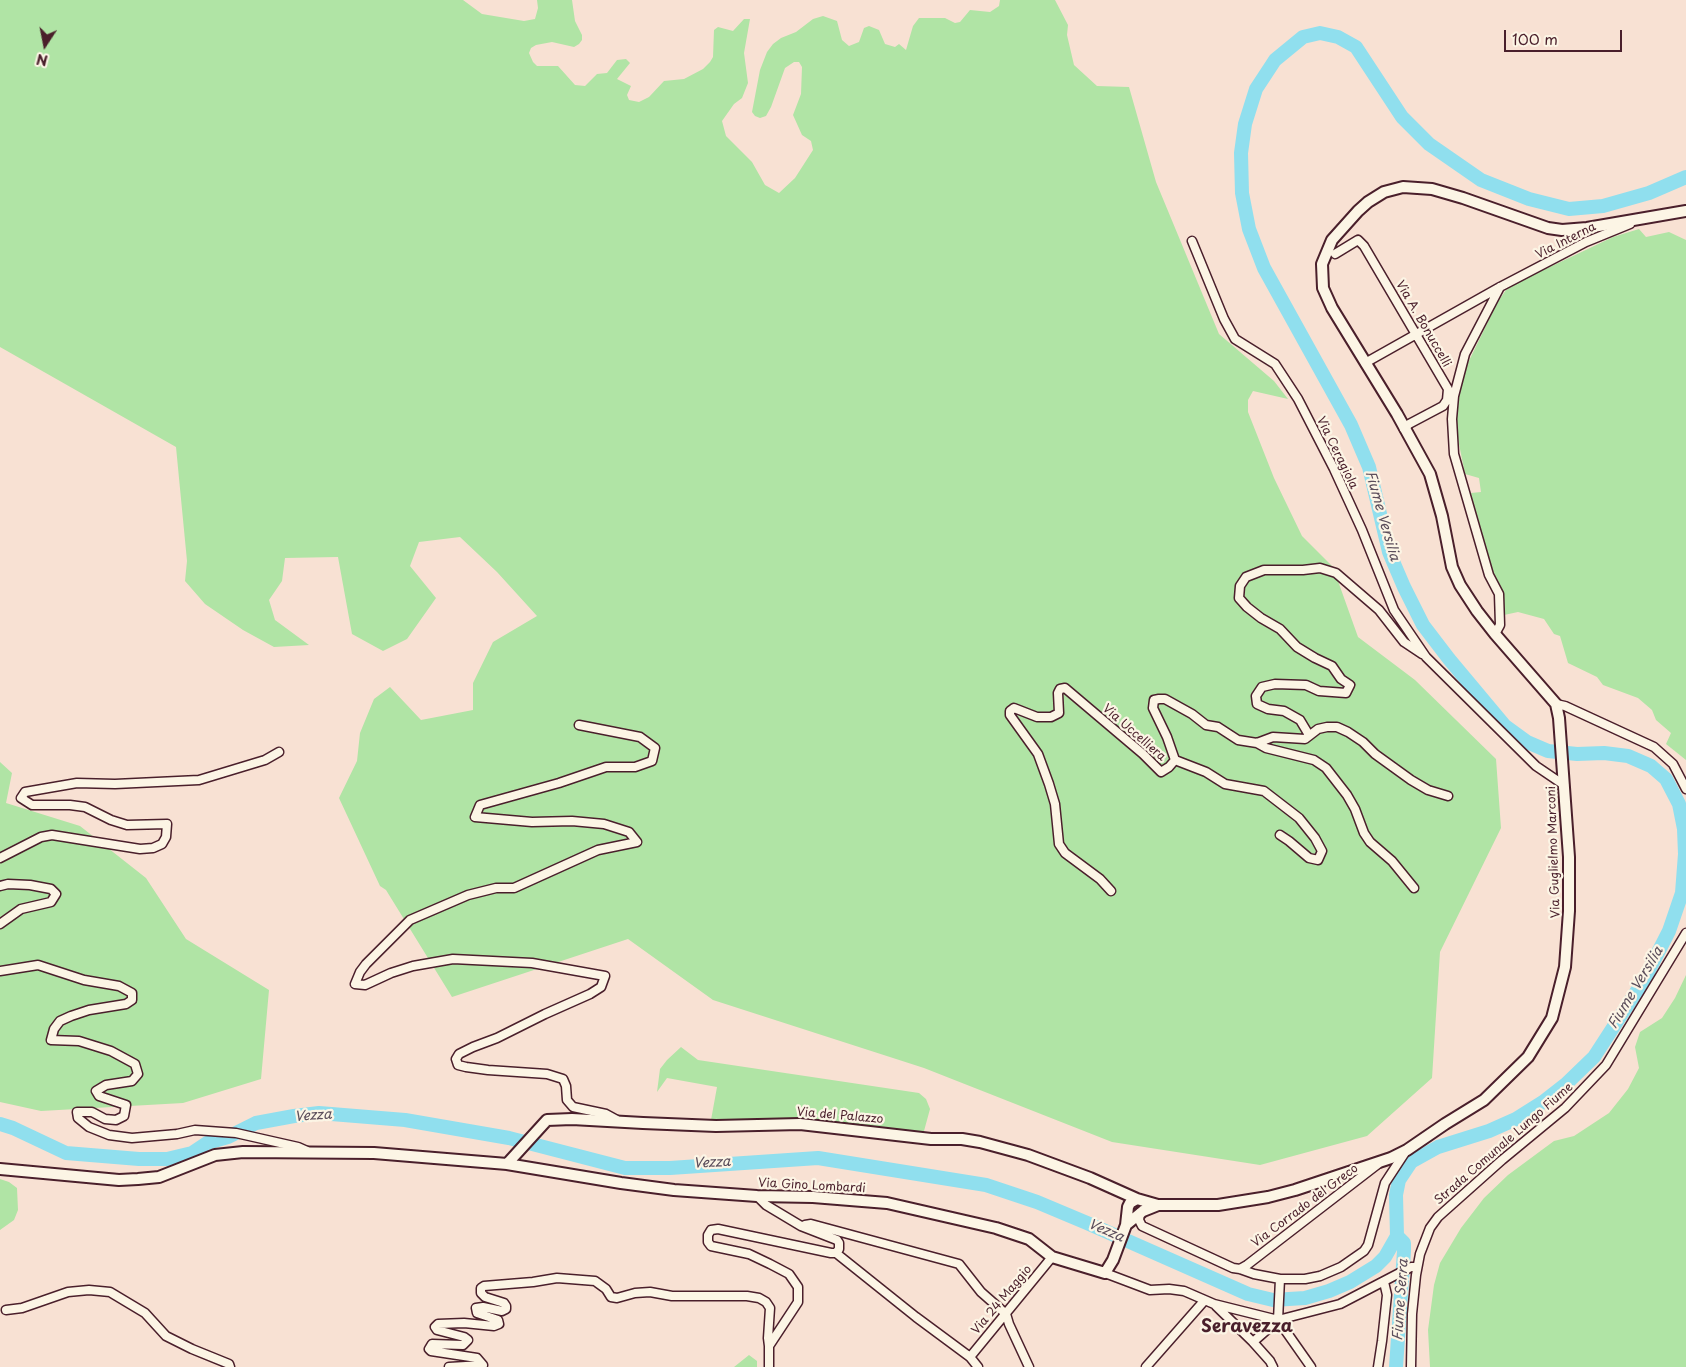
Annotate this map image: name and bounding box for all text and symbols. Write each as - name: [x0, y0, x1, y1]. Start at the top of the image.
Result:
- north arrow: [20, 20, 70, 70]
- scale bar: [1506, 20, 1624, 52]
- text: 100 m: [1512, 27, 1558, 50]
- text: N: [35, 49, 49, 72]
- street label: Via Interna: [1534, 220, 1598, 262]
- street label: Via A. Bonuccelli: [1392, 278, 1454, 370]
- street label: Via Ceragiola: [1313, 414, 1361, 492]
- water label: Fiume Versilia: [1361, 469, 1403, 563]
- street label: Via Uccelliera: [1099, 702, 1169, 764]
- street label: Via Guglielmo Marconi: [1544, 786, 1564, 918]
- water label: Fiume Versilia: [1605, 944, 1667, 1032]
- street label: Strada Comunale Lungo Fiume: [1432, 1080, 1576, 1208]
- street label: Via del Palazzo: [796, 1105, 884, 1127]
- water label: Vezza: [294, 1106, 332, 1126]
- water label: Vezza: [693, 1154, 731, 1172]
- street label: Via Corrado del Greco: [1249, 1161, 1361, 1251]
- street label: Via Gino Lombardi: [758, 1176, 866, 1196]
- water label: Vezza: [1086, 1216, 1126, 1246]
- water label: Fiume Serra: [1390, 1259, 1412, 1341]
- street label: Via 24 Maggio: [969, 1263, 1035, 1337]
- district label: Seravezza: [1201, 1316, 1293, 1338]

